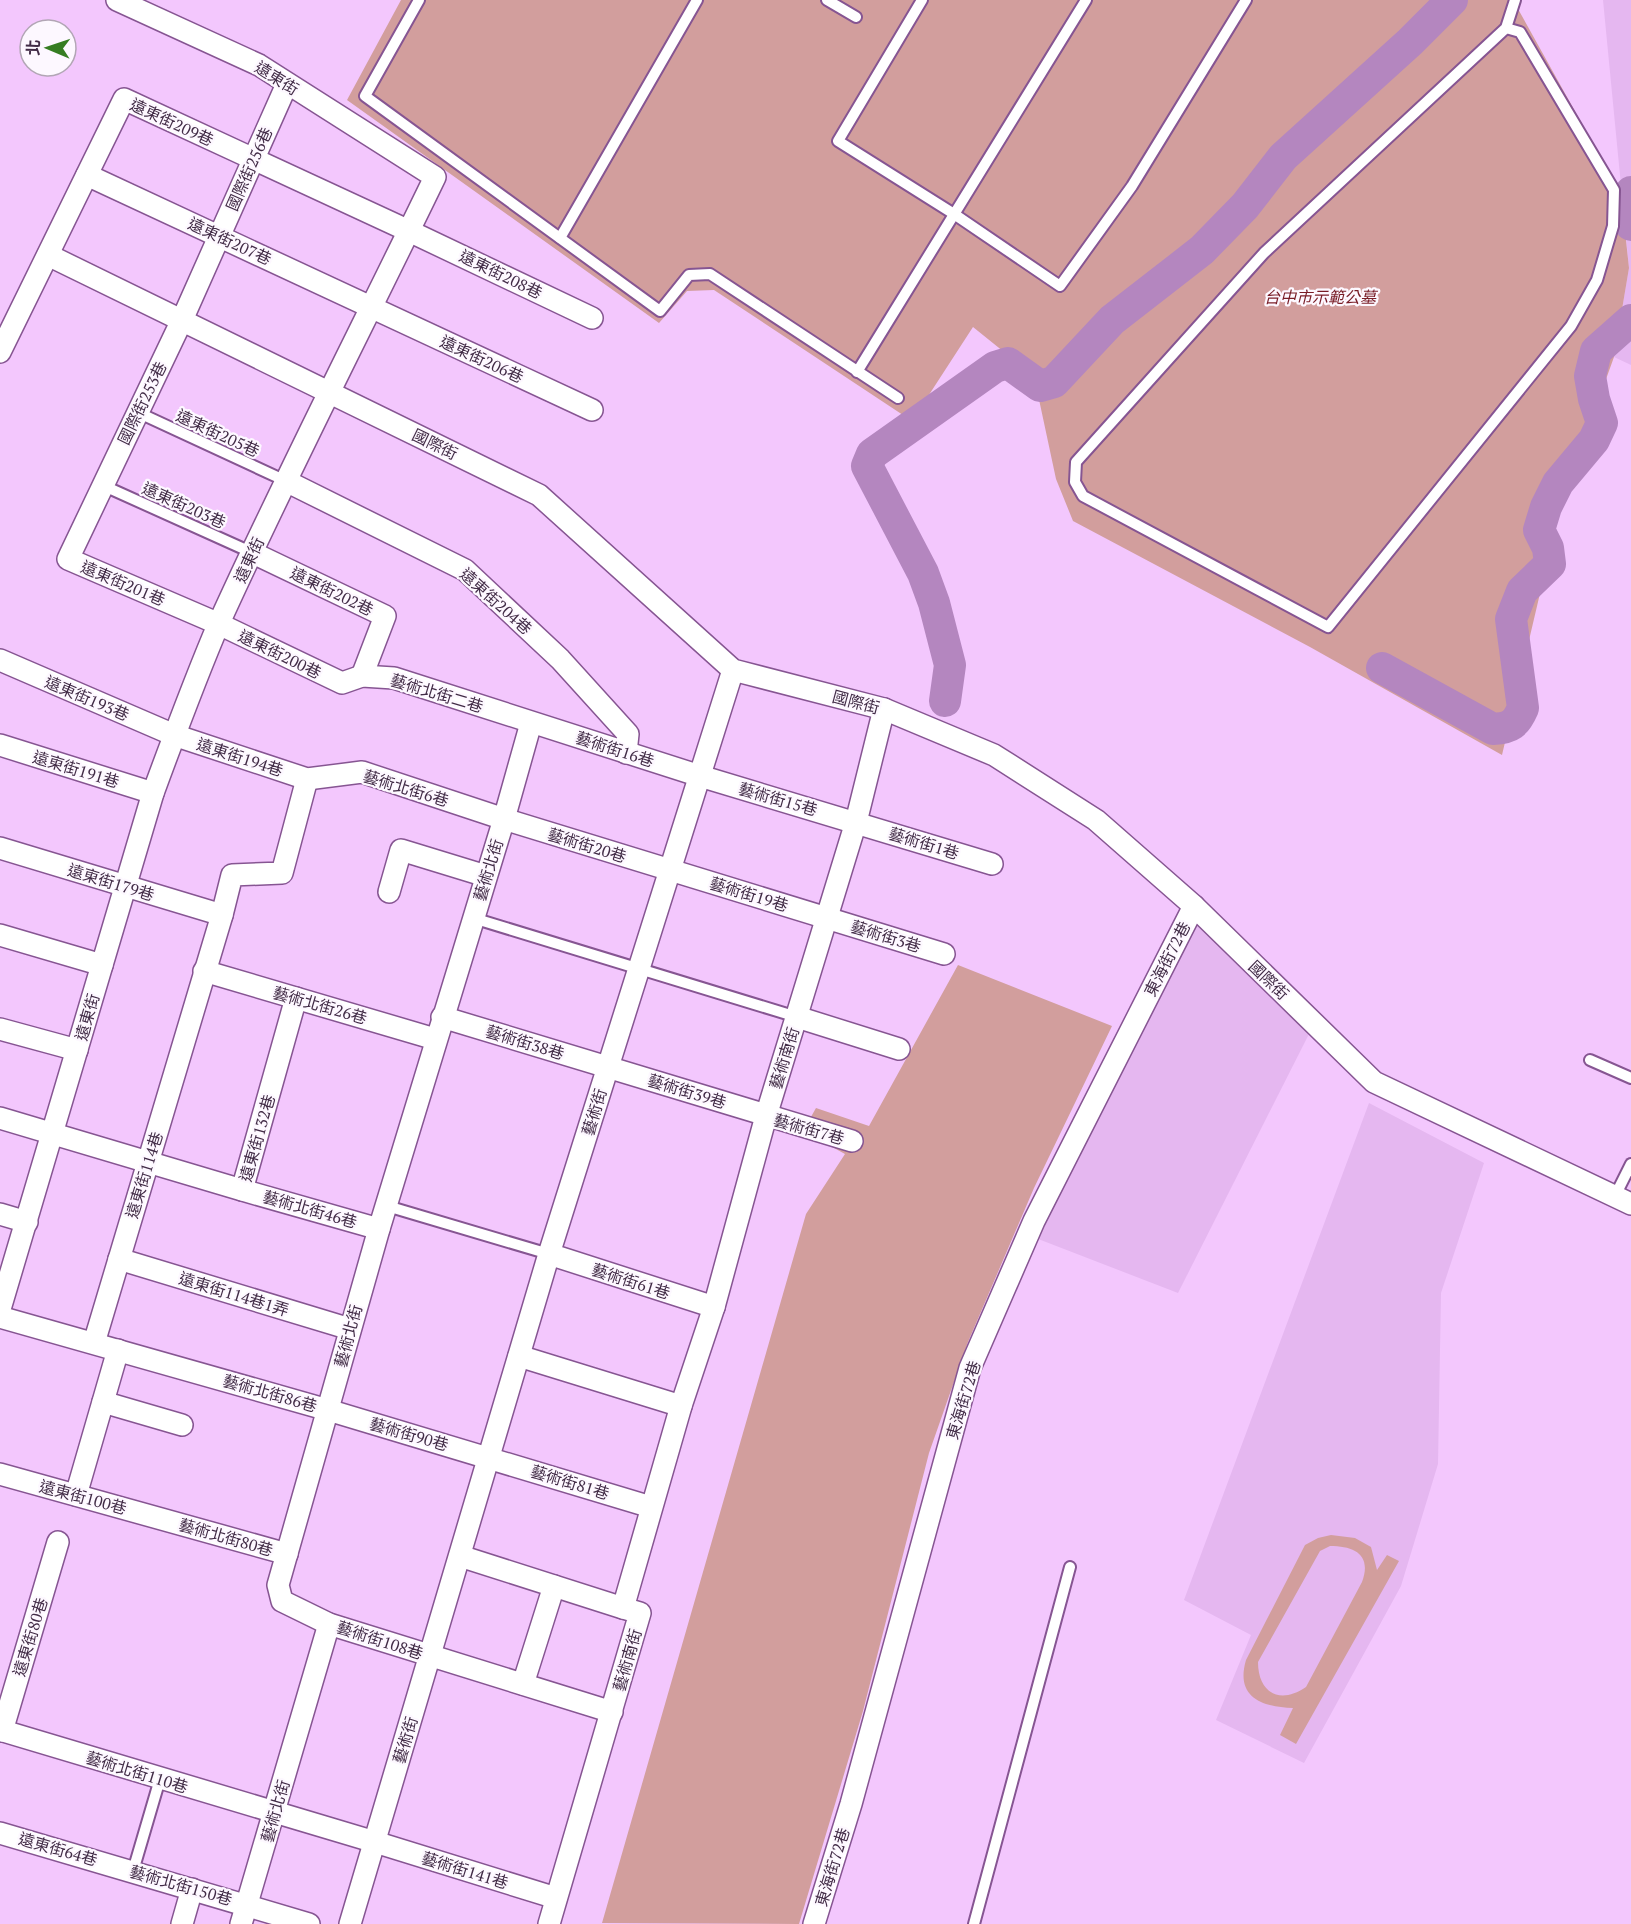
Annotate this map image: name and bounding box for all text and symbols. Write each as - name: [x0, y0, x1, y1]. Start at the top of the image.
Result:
- north arrow: [18, 18, 78, 78]
- text: 北: [22, 39, 44, 56]
- street label: 遠東街: [251, 56, 303, 100]
- street label: 遠東街209巷: [127, 93, 217, 151]
- street label: 國際街256巷: [221, 124, 277, 214]
- street label: 遠東街207巷: [185, 212, 275, 270]
- street label: 遠東街208巷: [456, 244, 546, 304]
- park label: 台中市示範公墓: [1264, 286, 1379, 308]
- street label: 遠東街206巷: [437, 330, 527, 388]
- street label: 國際街253巷: [112, 358, 172, 448]
- street label: 遠東街205巷: [173, 404, 263, 462]
- street label: 國際街: [409, 424, 461, 464]
- street label: 遠東街203巷: [139, 477, 229, 533]
- street label: 遠東街: [229, 534, 269, 586]
- street label: 遠東街201巷: [77, 555, 169, 611]
- street label: 遠東街202巷: [287, 561, 377, 621]
- street label: 遠東街204巷: [455, 563, 537, 639]
- street label: 遠東街200巷: [235, 624, 325, 684]
- street label: 藝術北街二巷: [388, 668, 486, 718]
- street label: 遠東街193巷: [41, 670, 133, 726]
- street label: 國際街: [830, 685, 882, 719]
- street label: 藝術街16巷: [573, 726, 657, 772]
- street label: 遠東街194巷: [194, 733, 286, 781]
- street label: 遠東街191巷: [30, 745, 122, 793]
- street label: 藝術北街6巷: [360, 765, 452, 811]
- street label: 藝術街15巷: [736, 777, 820, 821]
- street label: 藝術街1巷: [886, 822, 962, 864]
- street label: 藝術街20巷: [545, 823, 629, 867]
- street label: 藝術北街: [468, 836, 508, 904]
- street label: 遠東街179巷: [65, 858, 157, 906]
- street label: 藝術街19巷: [707, 872, 791, 916]
- street label: 藝術街3巷: [848, 915, 924, 957]
- street label: 東海街72巷: [1139, 918, 1195, 1000]
- street label: 國際街: [1244, 955, 1294, 1005]
- street label: 藝術北街26巷: [270, 981, 370, 1029]
- street label: 遠東街: [70, 991, 104, 1043]
- street label: 藝術街38巷: [483, 1020, 567, 1064]
- street label: 藝術南街: [764, 1024, 804, 1092]
- street label: 藝術街39巷: [645, 1069, 729, 1113]
- street label: 藝術街: [576, 1086, 612, 1138]
- street label: 遠東街132巷: [234, 1092, 280, 1184]
- street label: 藝術街7巷: [771, 1108, 847, 1150]
- street label: 遠東街114巷: [120, 1129, 168, 1221]
- street label: 藝術北街46巷: [260, 1185, 360, 1233]
- street label: 藝術街61巷: [589, 1258, 673, 1304]
- street label: 遠東街114巷1弄: [176, 1267, 292, 1321]
- street label: 藝術北街: [329, 1302, 367, 1370]
- street label: 東海街72巷: [941, 1358, 985, 1442]
- street label: 藝術北街86巷: [220, 1369, 320, 1417]
- street label: 藝術街90巷: [367, 1412, 451, 1456]
- street label: 藝術街81巷: [528, 1460, 612, 1504]
- street label: 遠東街100巷: [37, 1475, 129, 1519]
- street label: 藝術北街80巷: [176, 1513, 276, 1561]
- street label: 遠東街80巷: [8, 1595, 52, 1679]
- street label: 藝術街108巷: [334, 1616, 426, 1664]
- street label: 藝術南街: [608, 1626, 646, 1694]
- street label: 藝術街: [387, 1714, 423, 1766]
- street label: 藝術北街110巷: [83, 1746, 191, 1798]
- street label: 藝術北街: [256, 1777, 294, 1845]
- street label: 東海街72巷: [810, 1825, 854, 1909]
- street label: 遠東街64巷: [16, 1827, 100, 1871]
- street label: 藝術街141巷: [419, 1846, 511, 1894]
- street label: 藝術北街150巷: [127, 1860, 235, 1910]

